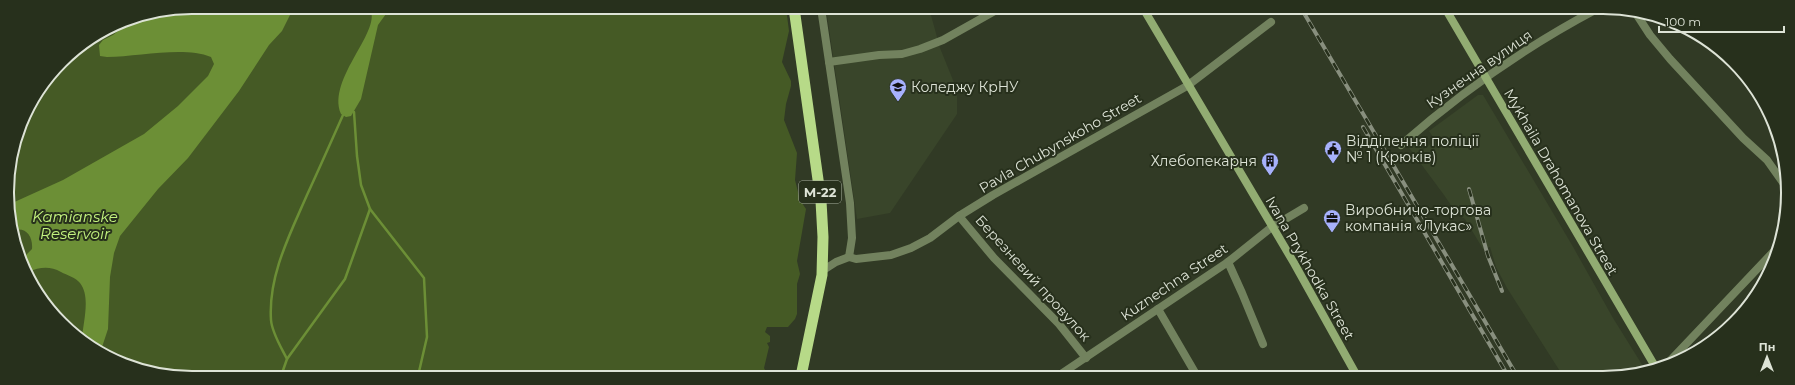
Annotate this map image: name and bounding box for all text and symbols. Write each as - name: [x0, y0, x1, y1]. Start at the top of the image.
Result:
- scale bar: [1659, 8, 1784, 34]
- text: 100 m: [1665, 14, 1701, 29]
- street label: Кузнечна вулиця: [1423, 26, 1535, 112]
- school or university icon: Коледжу КрНУ: [888, 77, 908, 102]
- place label: Коледжу КрНУ: [911, 78, 1019, 96]
- street label: Mykhaila Drahomanova Street: [1500, 86, 1622, 279]
- street label: Pavla Chubynskoho Street: [976, 89, 1145, 197]
- place label: Відділення поліції № 1 (Крюків): [1346, 132, 1479, 166]
- public building icon: Відділення поліції № 1 (Крюків): [1323, 139, 1343, 164]
- building icon: Хлебопекарня: [1260, 151, 1280, 176]
- place label: Хлебопекарня: [1151, 152, 1257, 170]
- road number: М-22: [799, 181, 841, 203]
- street label: Ivana Prykhodka Street: [1262, 193, 1359, 343]
- place label: Виробничо-торгова компанія «Лукас»: [1345, 201, 1491, 235]
- water label: Kamianske Reservoir: [32, 207, 118, 243]
- office icon: Виробничо-торгова компанія «Лукас»: [1322, 208, 1342, 233]
- street label: Березневий провулок: [971, 211, 1095, 345]
- street label: Kuznechna Street: [1117, 239, 1231, 324]
- north arrow: [1747, 337, 1787, 377]
- text: Пн: [1759, 340, 1775, 354]

